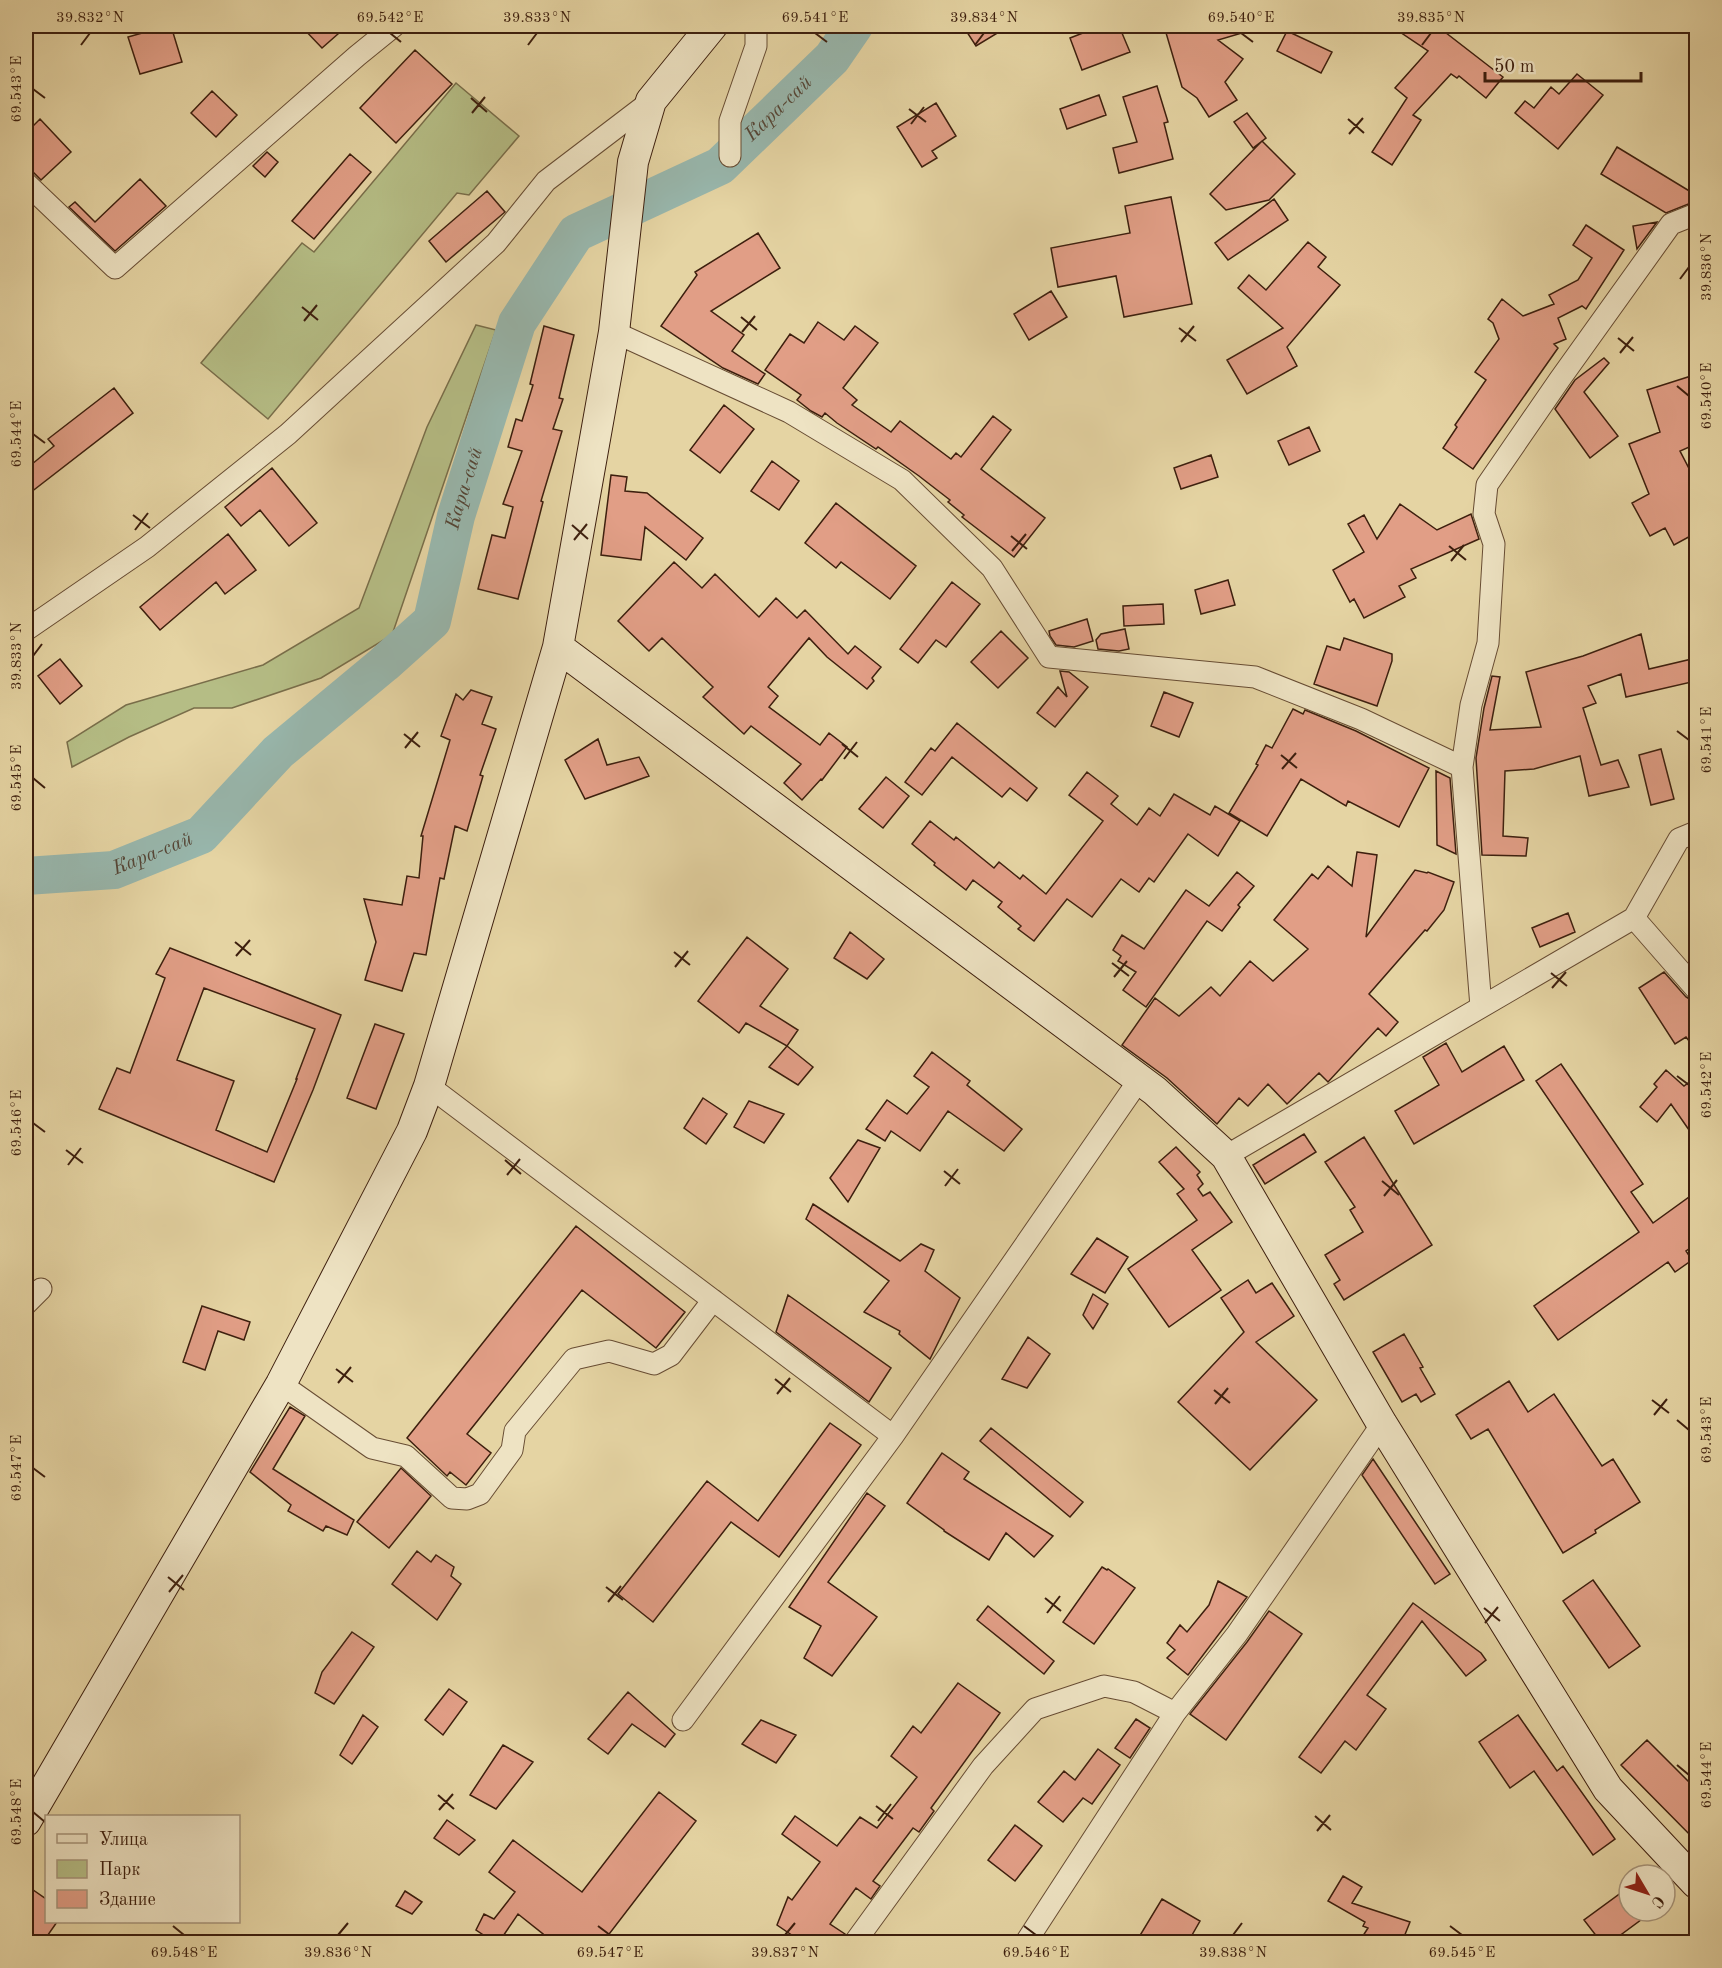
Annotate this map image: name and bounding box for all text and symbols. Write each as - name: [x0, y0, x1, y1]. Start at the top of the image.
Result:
- text: 39.832°N: [56, 11, 124, 26]
- text: 69.542°E: [357, 11, 423, 26]
- text: 39.833°N: [503, 11, 571, 26]
- text: 69.541°E: [782, 11, 848, 26]
- text: 39.834°N: [950, 11, 1018, 26]
- text: 69.540°E: [1208, 11, 1274, 26]
- text: 39.835°N: [1397, 11, 1465, 26]
- scale bar: [1485, 45, 1641, 83]
- text: 69.543°E: [10, 56, 25, 122]
- text: 50 m: [1494, 58, 1534, 76]
- water label: Кара-сай: [741, 73, 816, 146]
- text: 39.836°N: [1700, 233, 1715, 301]
- text: 69.540°E: [1700, 363, 1715, 429]
- text: 69.544°E: [10, 401, 25, 467]
- water label: Кара-сай: [443, 445, 487, 532]
- text: 39.833°N: [10, 622, 25, 690]
- text: 69.541°E: [1700, 707, 1715, 773]
- text: 69.545°E: [10, 745, 25, 811]
- water label: Кара-сай: [109, 829, 196, 880]
- text: 69.542°E: [1700, 1052, 1715, 1118]
- text: 69.546°E: [10, 1090, 25, 1156]
- text: 69.543°E: [1700, 1397, 1715, 1463]
- text: 69.547°E: [10, 1435, 25, 1501]
- text: 69.544°E: [1700, 1742, 1715, 1808]
- text: 69.548°E: [10, 1779, 25, 1845]
- legend: [45, 1815, 240, 1923]
- text: Улица: [99, 1831, 148, 1849]
- text: Парк: [99, 1861, 140, 1879]
- north arrow: [1617, 1863, 1677, 1923]
- text: Здание: [99, 1891, 156, 1909]
- text: С: [1648, 1892, 1667, 1910]
- text: 69.548°E: [151, 1946, 217, 1961]
- text: 39.836°N: [304, 1946, 372, 1961]
- text: 69.547°E: [577, 1946, 643, 1961]
- text: 39.837°N: [751, 1946, 819, 1961]
- text: 69.546°E: [1003, 1946, 1069, 1961]
- text: 39.838°N: [1199, 1946, 1267, 1961]
- text: 69.545°E: [1429, 1946, 1495, 1961]

